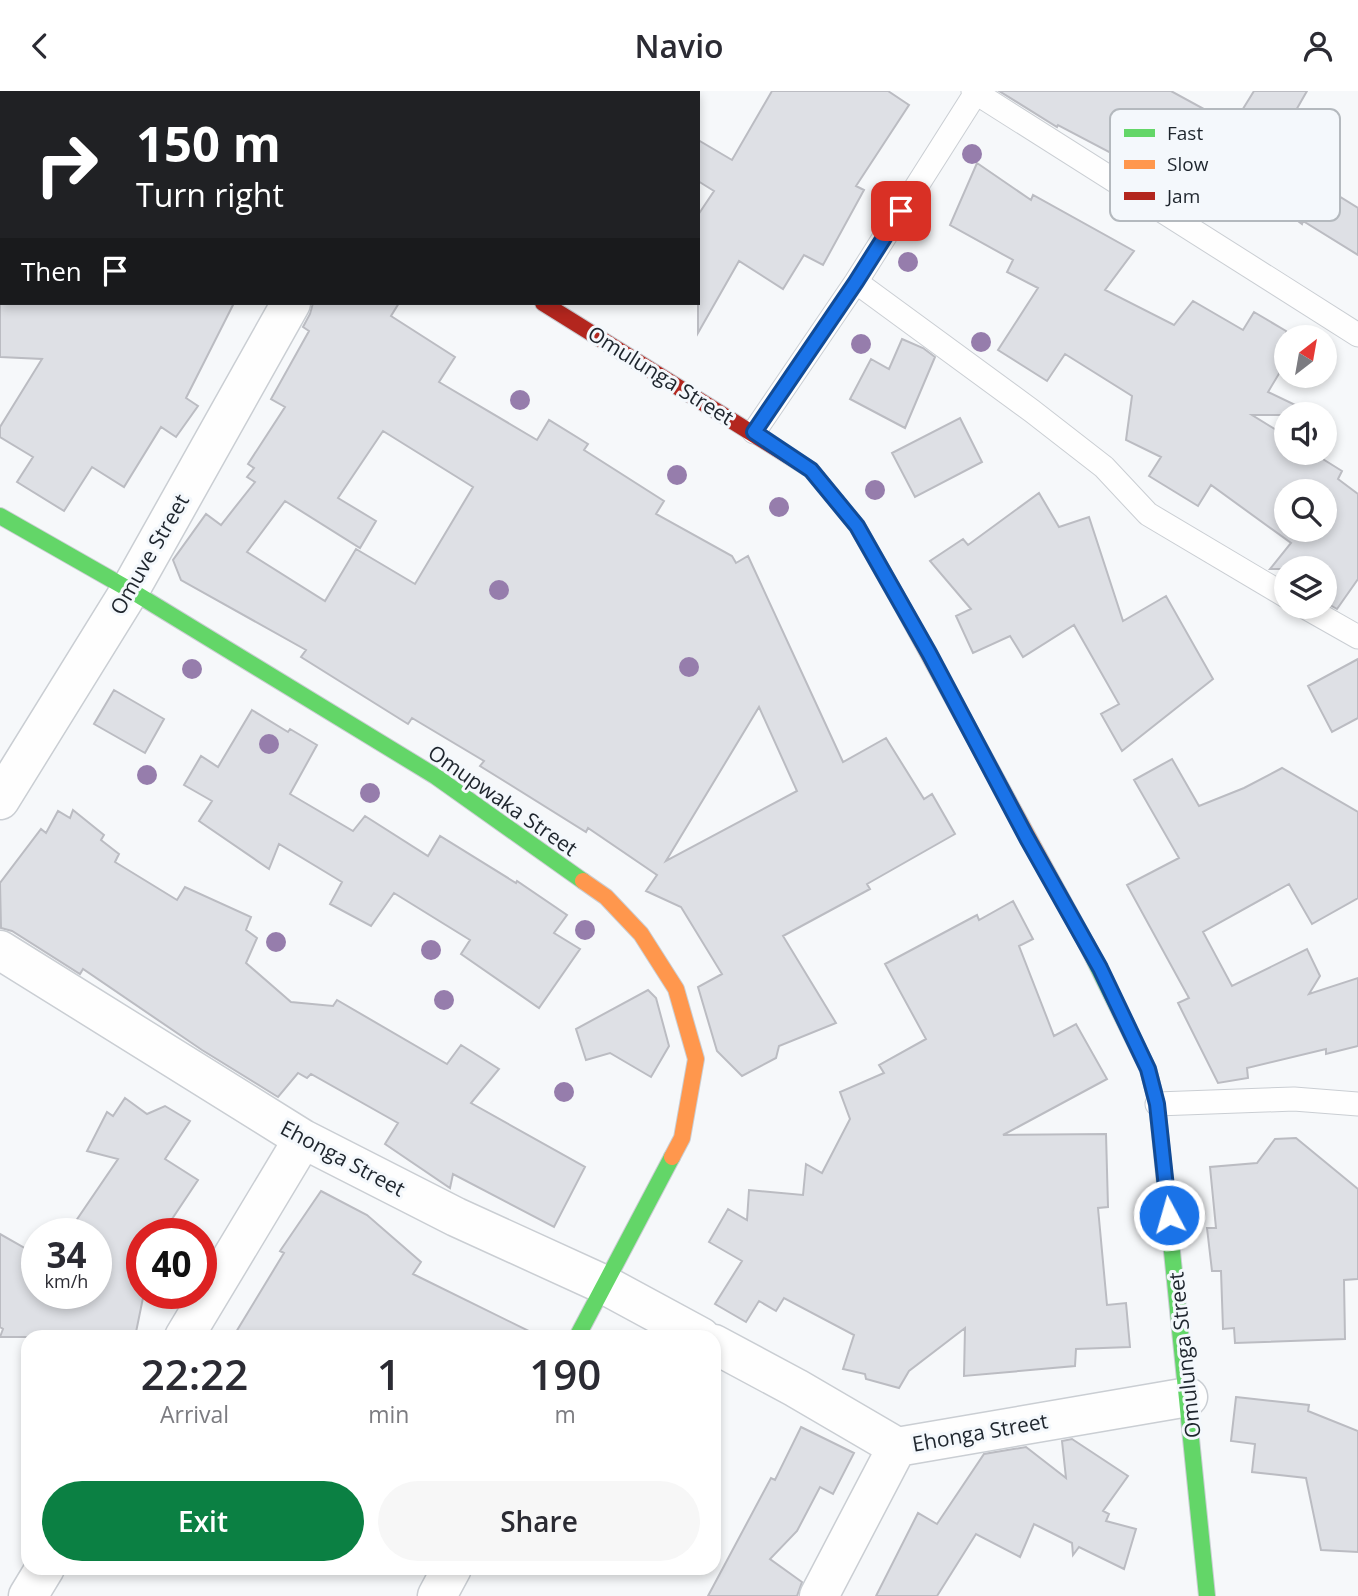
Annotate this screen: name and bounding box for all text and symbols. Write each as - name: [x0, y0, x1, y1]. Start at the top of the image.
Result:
- text: Navio: [634, 24, 724, 67]
- icon: back: [21, 27, 59, 65]
- icon: person: [1299, 27, 1337, 65]
- legend: [1110, 109, 1340, 221]
- text: 150 m: [136, 110, 281, 176]
- icon: right: [21, 119, 112, 210]
- text: Fast: [1167, 120, 1203, 146]
- text: Slow: [1167, 151, 1209, 177]
- text: Turn right: [136, 173, 284, 216]
- pin: [871, 181, 931, 241]
- text: Jam: [1165, 183, 1200, 209]
- icon: arrive: [882, 192, 920, 230]
- icon: arrive: [96, 252, 134, 290]
- text: Then: [21, 253, 82, 289]
- street label: Omulunga Street: [583, 319, 739, 431]
- north arrow: [1274, 325, 1337, 389]
- map controls: [1274, 325, 1337, 619]
- button: sound: [1274, 402, 1337, 465]
- button: search: [1274, 479, 1337, 542]
- street label: Omuve Street: [103, 489, 195, 619]
- button: layers: [1274, 556, 1337, 619]
- street label: Omupwaka Street: [423, 738, 583, 862]
- street label: Ehonga Street: [276, 1113, 410, 1203]
- position arrow: [1132, 1178, 1206, 1252]
- speed limit sign: 40: [126, 1218, 217, 1309]
- text: 34: [46, 1231, 87, 1278]
- text: km/h: [45, 1269, 88, 1293]
- street label: Omulunga Street: [1161, 1271, 1207, 1439]
- text: 22:22: [141, 1345, 248, 1402]
- text: 1: [377, 1345, 401, 1402]
- text: 190: [529, 1345, 601, 1402]
- text: Arrival: [160, 1398, 229, 1430]
- text: min: [368, 1398, 409, 1430]
- text: m: [555, 1398, 576, 1430]
- street label: Ehonga Street: [910, 1406, 1050, 1458]
- button: Exit: [42, 1481, 364, 1561]
- button: Share: [378, 1481, 700, 1561]

